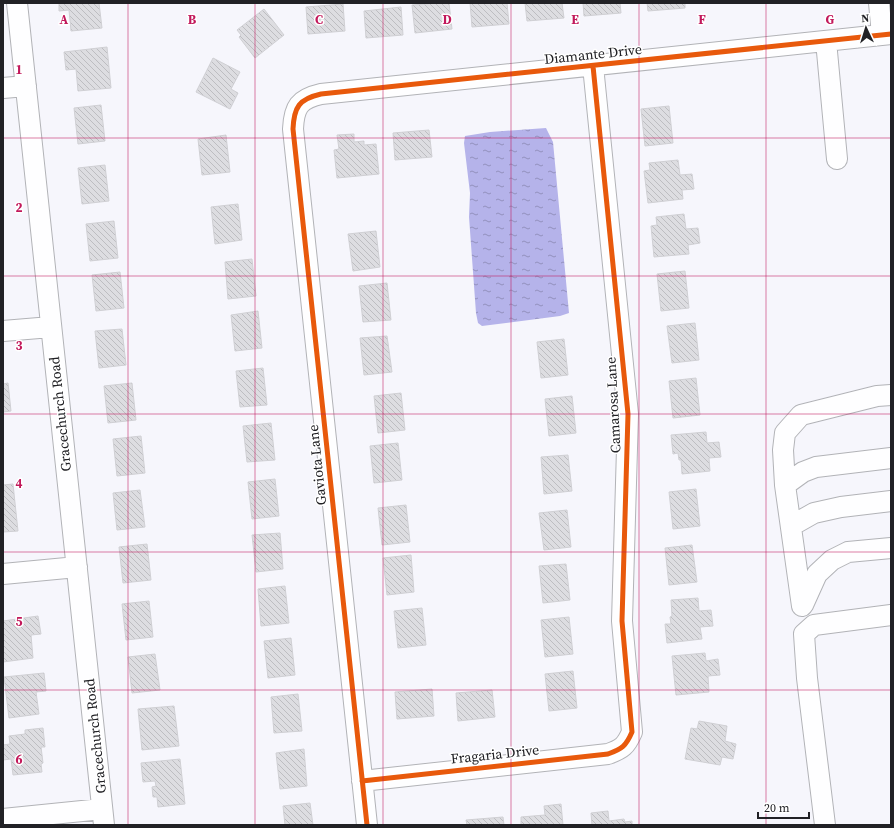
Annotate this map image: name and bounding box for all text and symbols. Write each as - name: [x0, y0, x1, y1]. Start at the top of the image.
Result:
- north arrow: [846, 8, 886, 48]
- text: A: [60, 11, 69, 28]
- text: B: [188, 11, 197, 28]
- text: C: [315, 11, 323, 28]
- text: D: [442, 11, 452, 28]
- text: E: [571, 11, 579, 28]
- text: F: [698, 11, 706, 28]
- text: G: [826, 11, 835, 28]
- text: N: [861, 11, 870, 26]
- street label: Diamante Drive: [543, 39, 643, 69]
- text: 1: [15, 61, 23, 78]
- text: 2: [15, 199, 23, 216]
- text: 3: [15, 337, 23, 354]
- street label: Gracechurch Road: [44, 355, 76, 472]
- street label: Camarosa Lane: [600, 356, 626, 454]
- street label: Gaviota Lane: [303, 424, 331, 506]
- text: 4: [15, 475, 23, 492]
- text: 5: [15, 613, 23, 630]
- street label: Gracechurch Road: [79, 677, 111, 794]
- street label: Fragaria Drive: [450, 739, 540, 769]
- text: 6: [15, 751, 23, 768]
- scale bar: [758, 794, 809, 820]
- text: 20 m: [764, 800, 790, 816]

